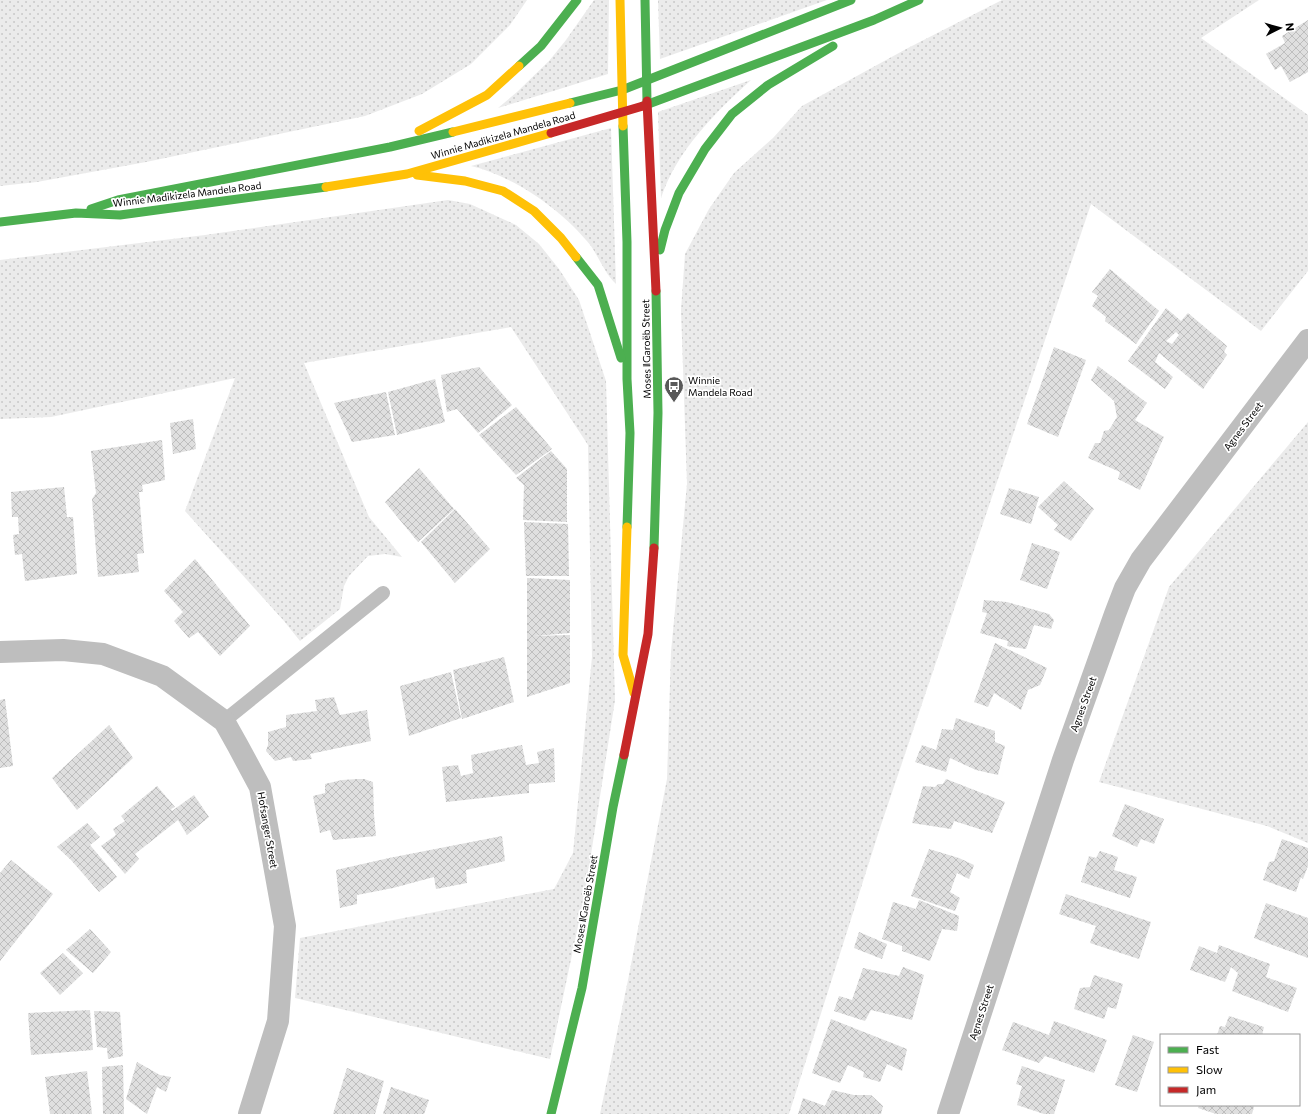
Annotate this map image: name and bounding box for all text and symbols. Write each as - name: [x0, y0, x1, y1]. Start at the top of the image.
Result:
- north arrow: [1260, 8, 1300, 48]
- text: N: [1284, 22, 1297, 32]
- street label: Winnie Madikizela Mandela Road: [429, 109, 577, 161]
- street label: Winnie Madikizela Mandela Road: [112, 179, 262, 209]
- street label: Moses ǁGaroëb Street: [639, 299, 653, 399]
- place label: Winnie Mandela Road: [688, 374, 753, 398]
- bus stop icon: Winnie Mandela Road: [663, 375, 685, 403]
- street label: Agnes Street: [1221, 399, 1265, 453]
- street label: Agnes Street: [1067, 675, 1099, 733]
- street label: Hofsanger Street: [255, 791, 281, 869]
- street label: Moses ǁGaroëb Street: [570, 854, 600, 954]
- street label: Agnes Street: [966, 983, 996, 1041]
- legend: [1160, 1034, 1300, 1106]
- text: Fast: [1196, 1042, 1219, 1056]
- text: Slow: [1196, 1062, 1223, 1076]
- text: Jam: [1196, 1082, 1216, 1097]

